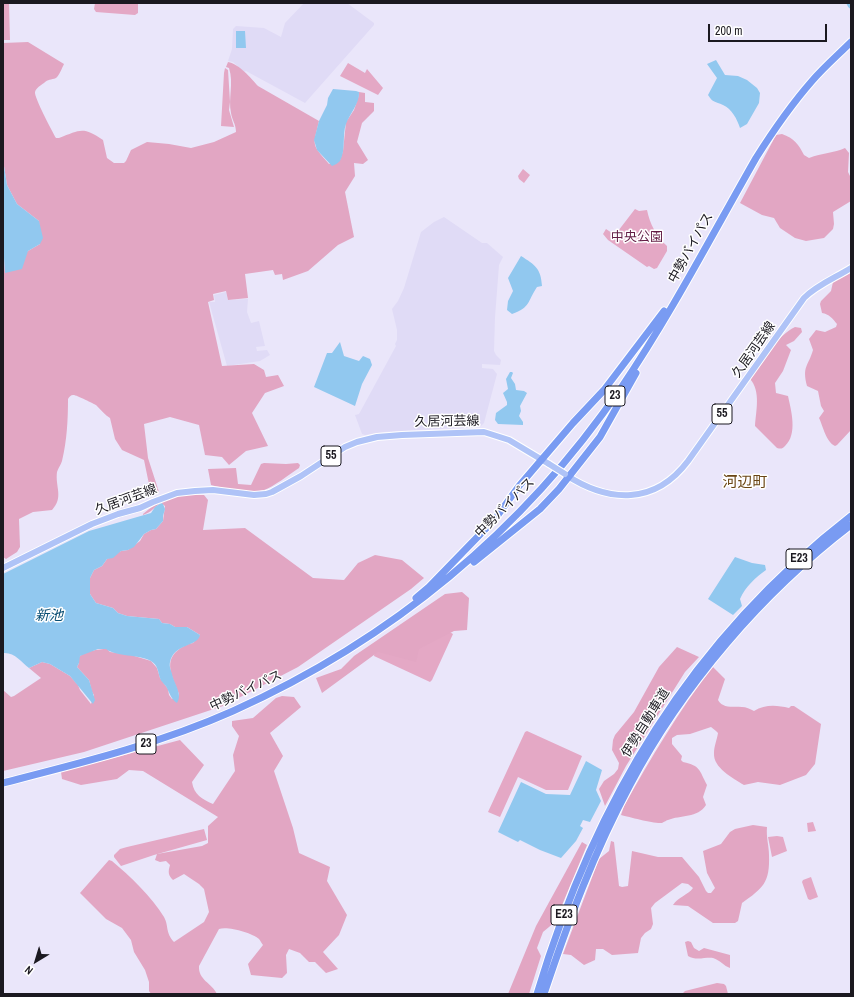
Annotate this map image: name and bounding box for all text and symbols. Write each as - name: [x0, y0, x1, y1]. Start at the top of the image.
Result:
- scale bar: [710, 16, 829, 42]
- text: 200 m: [715, 23, 742, 39]
- street label: 中勢バイパス: [665, 210, 717, 286]
- park label: 中央公園: [611, 230, 663, 246]
- street label: 久居河芸線: [729, 319, 779, 381]
- road number: 23: [605, 386, 625, 406]
- road number: 55: [712, 404, 732, 424]
- street label: 久居河芸線: [414, 414, 480, 430]
- road number: 55: [321, 446, 341, 466]
- district label: 河辺町: [723, 474, 767, 492]
- street label: 中勢バイパス: [472, 475, 538, 541]
- street label: 久居河芸線: [93, 482, 159, 518]
- road number: E23: [786, 549, 812, 569]
- water label: 新池: [35, 608, 63, 624]
- street label: 中勢バイパス: [207, 667, 285, 715]
- street label: 伊勢自動車道: [619, 686, 673, 760]
- road number: 23: [136, 734, 156, 754]
- road number: E23: [551, 905, 577, 925]
- north arrow: [16, 941, 56, 981]
- text: N: [22, 963, 35, 978]

